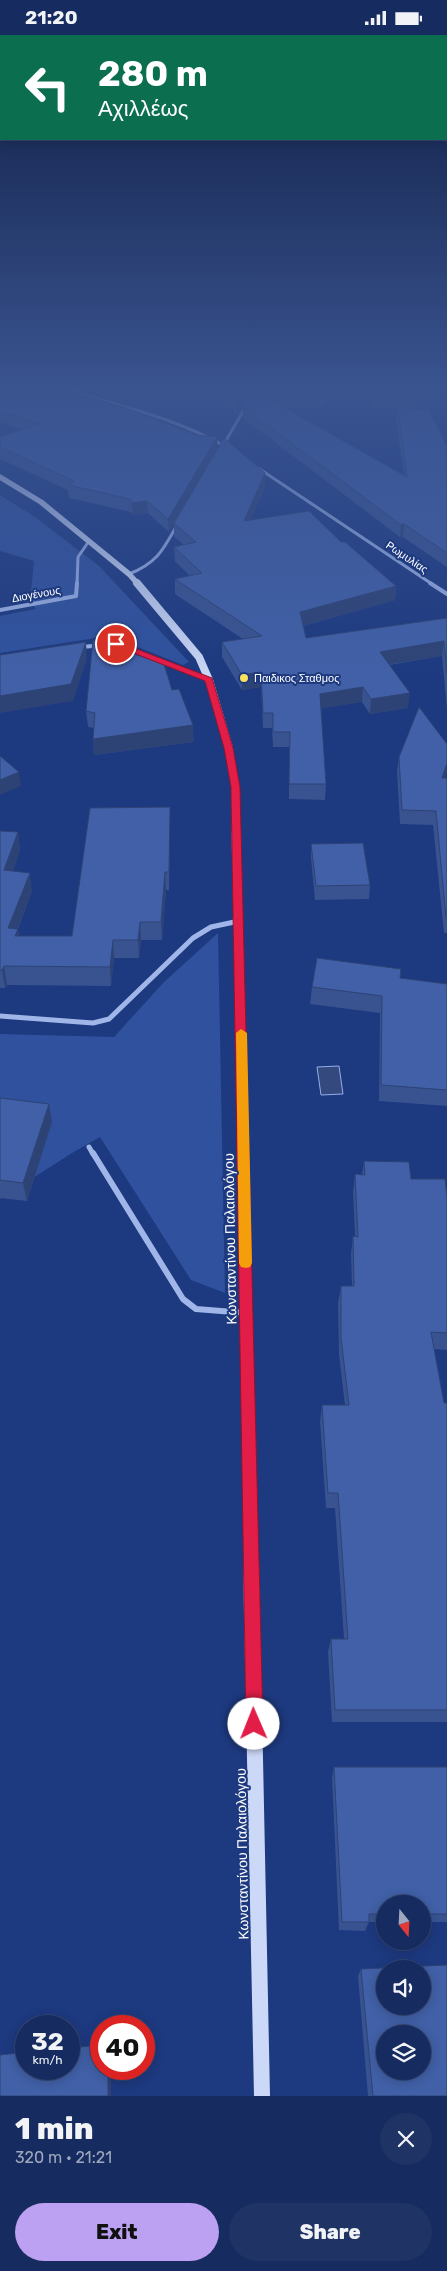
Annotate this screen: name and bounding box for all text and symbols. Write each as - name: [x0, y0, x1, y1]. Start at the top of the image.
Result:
- text: 21:20: [25, 6, 78, 29]
- text: 280 m: [98, 53, 208, 95]
- icon: left: [15, 55, 80, 120]
- text: Αχιλλέως: [98, 95, 188, 122]
- street label: Ρωμυλίας: [383, 539, 430, 576]
- street label: Διογένους: [11, 584, 61, 605]
- pin: [95, 623, 137, 665]
- icon: arrive: [102, 630, 130, 658]
- marker: Παιδικος Σταθμος: [238, 672, 250, 684]
- place label: Παιδικος Σταθμος: [254, 672, 340, 685]
- street label: Κωνσταντίνου Παλαιολόγου: [221, 1153, 240, 1325]
- position arrow: [227, 1697, 279, 1749]
- street label: Κωνσταντίνου Παλαιολόγου: [233, 1768, 252, 1940]
- north arrow: [376, 1895, 431, 1950]
- map controls: [376, 1895, 431, 2080]
- button: sound: [376, 1960, 431, 2015]
- speed limit sign: 40: [90, 2015, 155, 2080]
- button: layers: [376, 2025, 431, 2080]
- text: 32: [31, 2027, 64, 2056]
- text: km/h: [33, 2053, 62, 2067]
- text: 1 min: [15, 2111, 93, 2147]
- button: close: [380, 2113, 432, 2165]
- text: 320 m · 21:21: [15, 2148, 112, 2167]
- button: Exit: [15, 2203, 219, 2261]
- button: Share: [229, 2203, 432, 2261]

